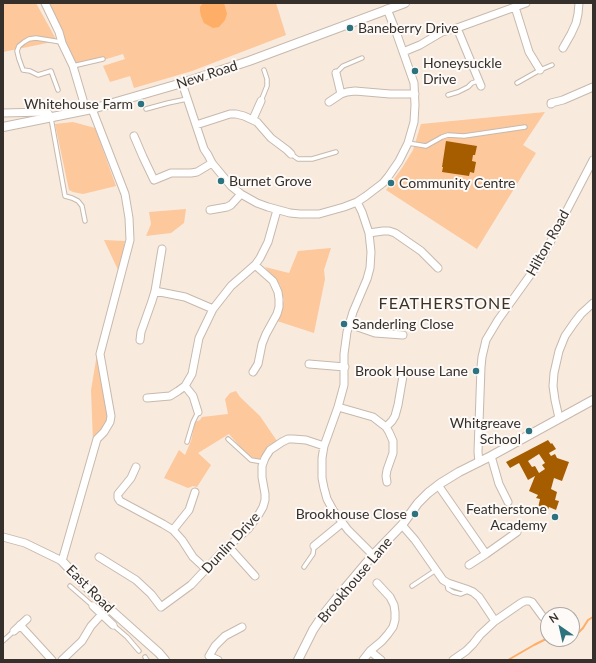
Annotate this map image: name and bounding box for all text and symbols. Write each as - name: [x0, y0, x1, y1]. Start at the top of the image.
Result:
- place label: Baneberry Drive: [358, 20, 459, 36]
- marker: Baneberry Drive: [345, 23, 355, 33]
- place label: Honeysuckle Drive: [423, 55, 502, 88]
- street label: New Road: [174, 57, 240, 93]
- marker: Honeysuckle Drive: [410, 66, 420, 76]
- place label: Whitehouse Farm: [24, 96, 133, 112]
- marker: Whitehouse Farm: [136, 99, 146, 109]
- place label: Burnet Grove: [229, 173, 312, 189]
- place label: Community Centre: [399, 175, 516, 191]
- marker: Burnet Grove: [216, 176, 226, 186]
- marker: Community Centre: [386, 178, 396, 188]
- street label: Hilton Road: [523, 207, 573, 279]
- district label: FEATHERSTONE: [379, 294, 511, 314]
- place label: Sanderling Close: [352, 316, 454, 332]
- marker: Sanderling Close: [339, 319, 349, 329]
- place label: Brook House Lane: [355, 363, 468, 379]
- marker: Brook House Lane: [471, 366, 481, 376]
- place label: Whitgreave School: [450, 415, 521, 448]
- marker: Whitgreave School: [524, 426, 534, 436]
- place label: Featherstone Academy: [466, 501, 547, 534]
- place label: Brookhouse Close: [296, 506, 407, 522]
- street label: Dunlin Drive: [198, 509, 264, 577]
- marker: Brookhouse Close: [410, 509, 420, 519]
- marker: Featherstone Academy: [550, 512, 560, 522]
- street label: Brookhouse Lane: [314, 534, 396, 626]
- street label: East Road: [63, 562, 117, 616]
- north arrow: [540, 607, 580, 647]
- text: N: [546, 610, 561, 625]

